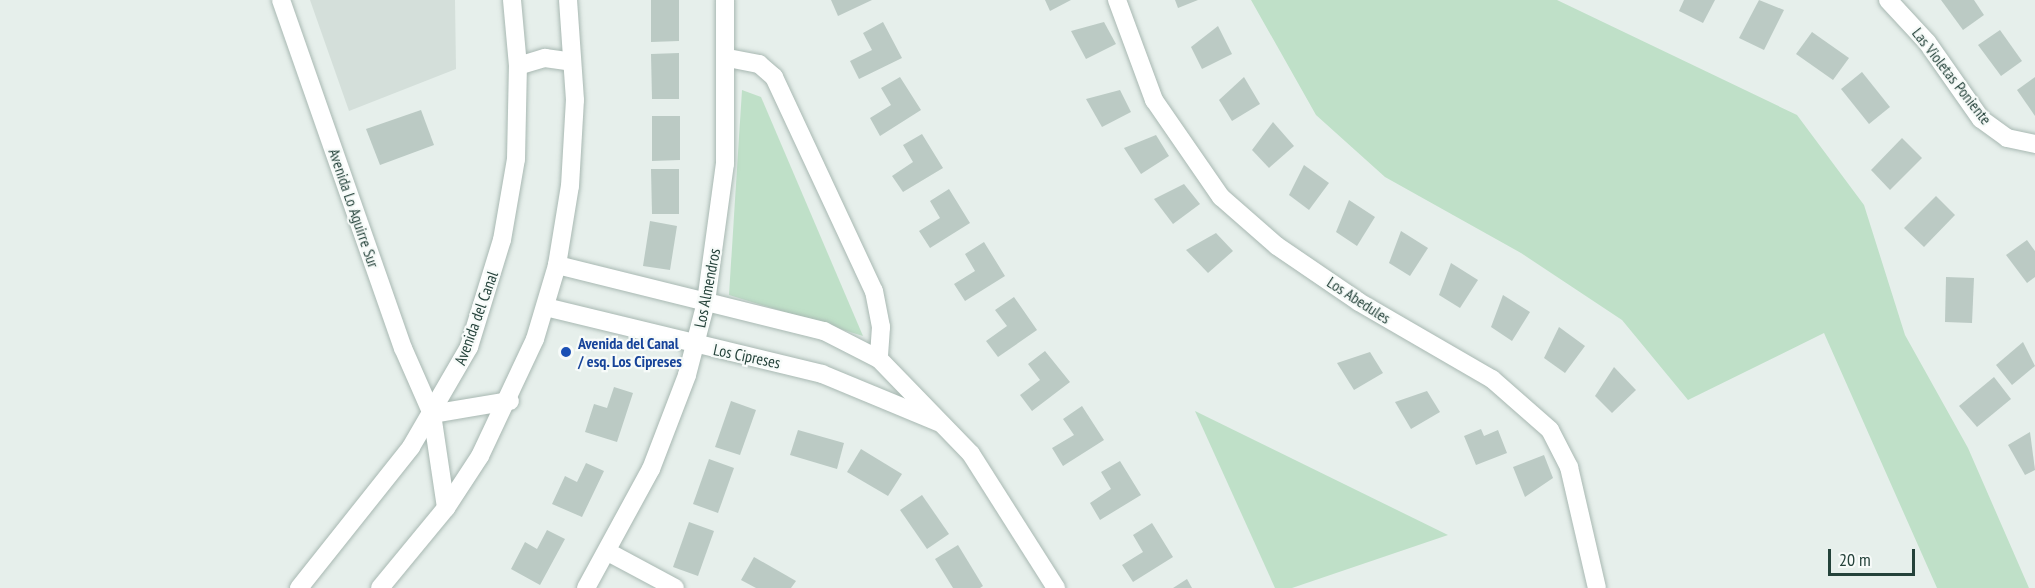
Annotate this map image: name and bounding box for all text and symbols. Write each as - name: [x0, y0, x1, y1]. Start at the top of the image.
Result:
- street label: Las Violetas Poniente: [1908, 24, 1996, 128]
- street label: Avenida Lo Aguirre Sur: [325, 146, 383, 270]
- street label: Los Almendros: [690, 247, 724, 329]
- street label: Avenida del Canal: [450, 268, 502, 368]
- street label: Los Abedules: [1323, 272, 1395, 328]
- place label: Avenida del Canal / esq. Los Cipreses: [578, 333, 683, 371]
- street label: Los Cipreses: [712, 340, 782, 372]
- marker: Avenida del Canal / esq. Los Cipreses: [559, 345, 573, 359]
- scale bar: [1831, 537, 1918, 575]
- text: 20 m: [1839, 548, 1871, 571]

